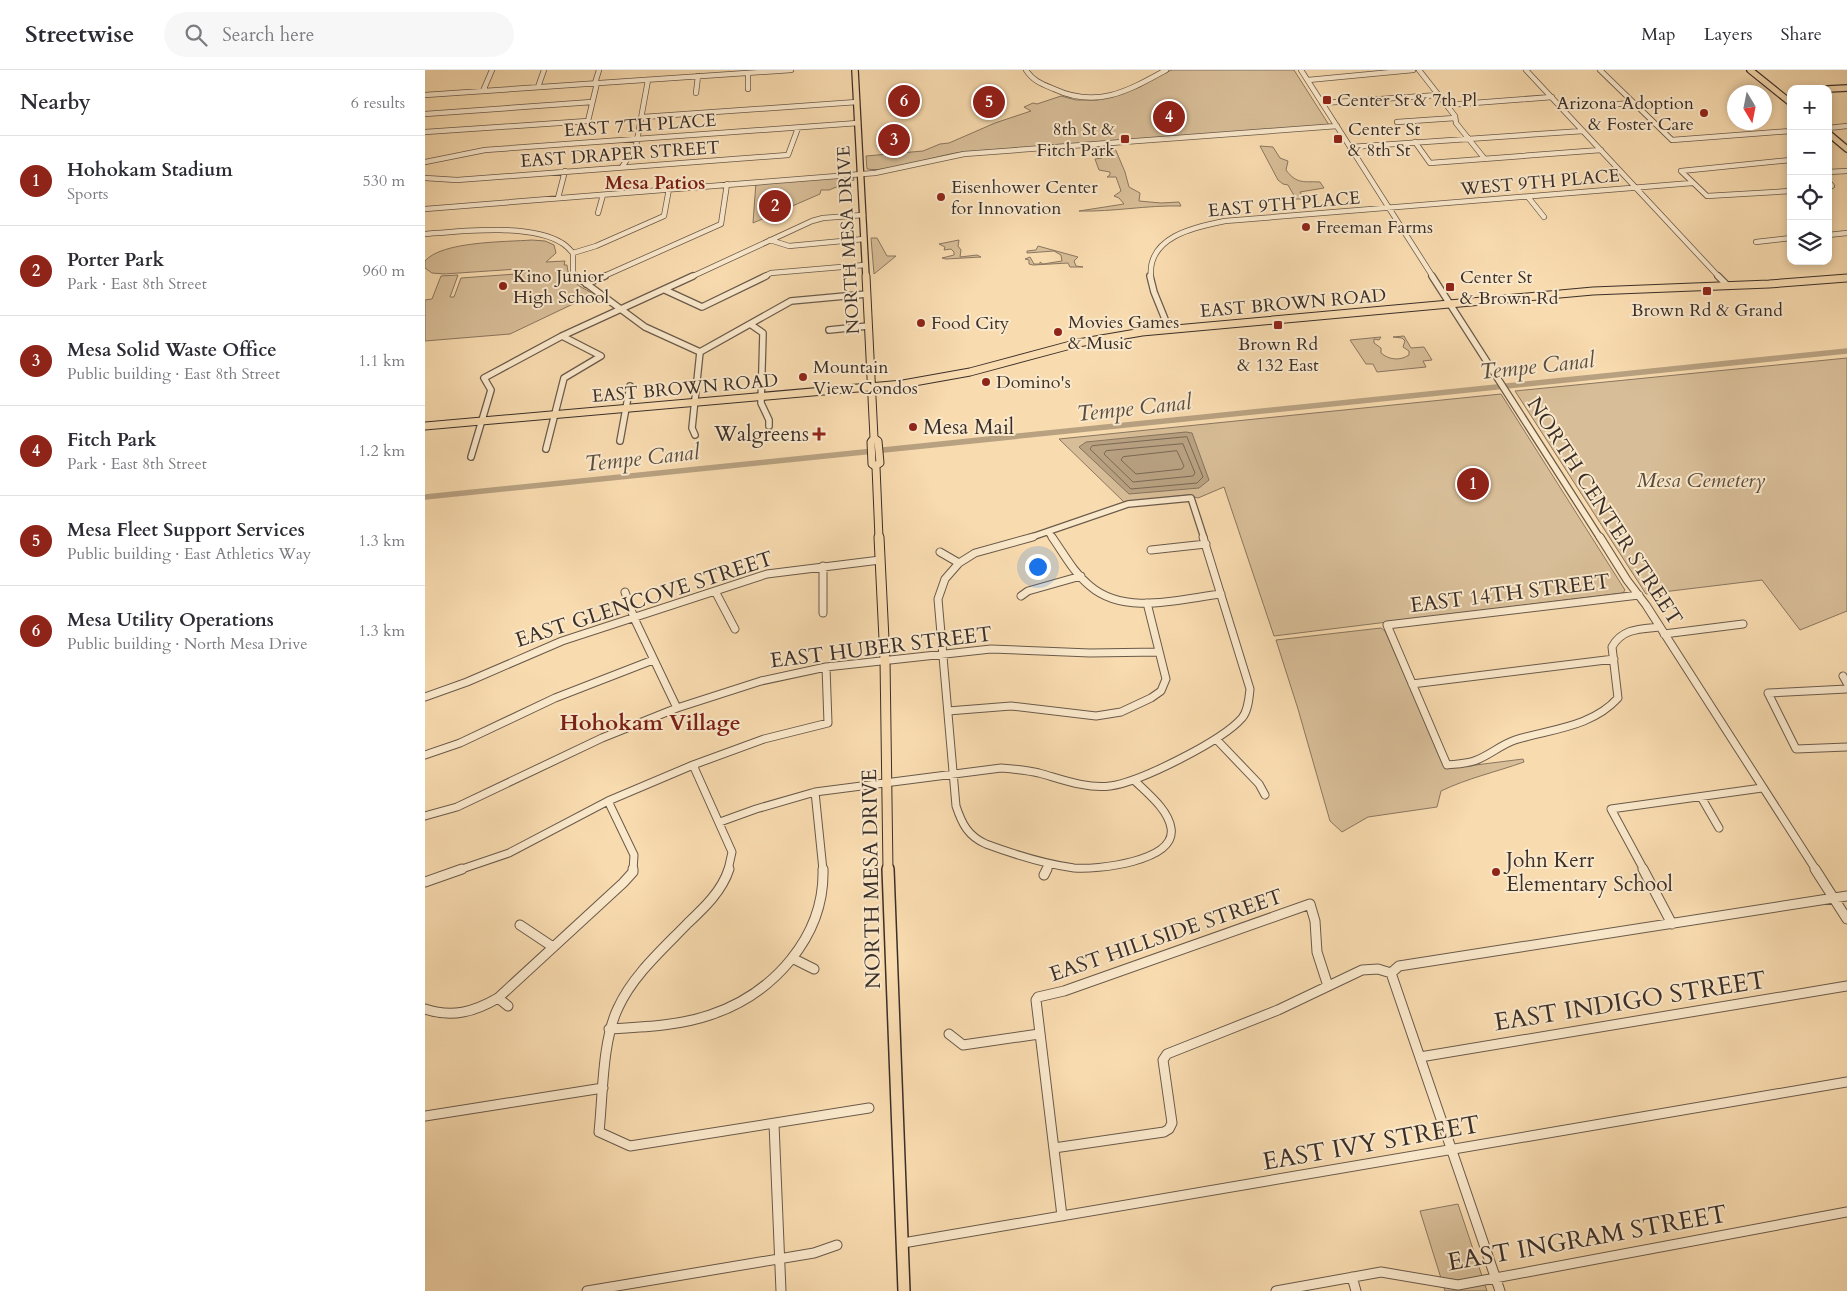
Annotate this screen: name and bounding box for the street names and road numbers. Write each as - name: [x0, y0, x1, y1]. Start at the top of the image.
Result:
- street label: EAST 7TH PLACE: [563, 108, 717, 143]
- street label: EAST DRAPER STREET: [519, 135, 721, 174]
- street label: NORTH MESA DRIVE: [831, 145, 866, 335]
- street label: WEST 9TH PLACE: [1458, 163, 1621, 202]
- street label: EAST 9TH PLACE: [1207, 185, 1361, 224]
- street label: EAST BROWN ROAD: [1199, 283, 1387, 324]
- street label: EAST BROWN ROAD: [591, 368, 779, 409]
- street label: NORTH CENTER STREET: [1520, 392, 1689, 631]
- street label: EAST GLENCOVE STREET: [511, 544, 777, 655]
- street label: EAST 14TH STREET: [1408, 567, 1612, 620]
- street label: EAST HUBER STREET: [768, 619, 994, 676]
- street label: NORTH MESA DRIVE: [855, 769, 888, 989]
- street label: EAST HILLSIDE STREET: [1046, 882, 1287, 989]
- street label: EAST INDIGO STREET: [1492, 963, 1769, 1039]
- street label: EAST IVY STREET: [1260, 1107, 1483, 1179]
- street label: EAST INGRAM STREET: [1445, 1197, 1730, 1279]

